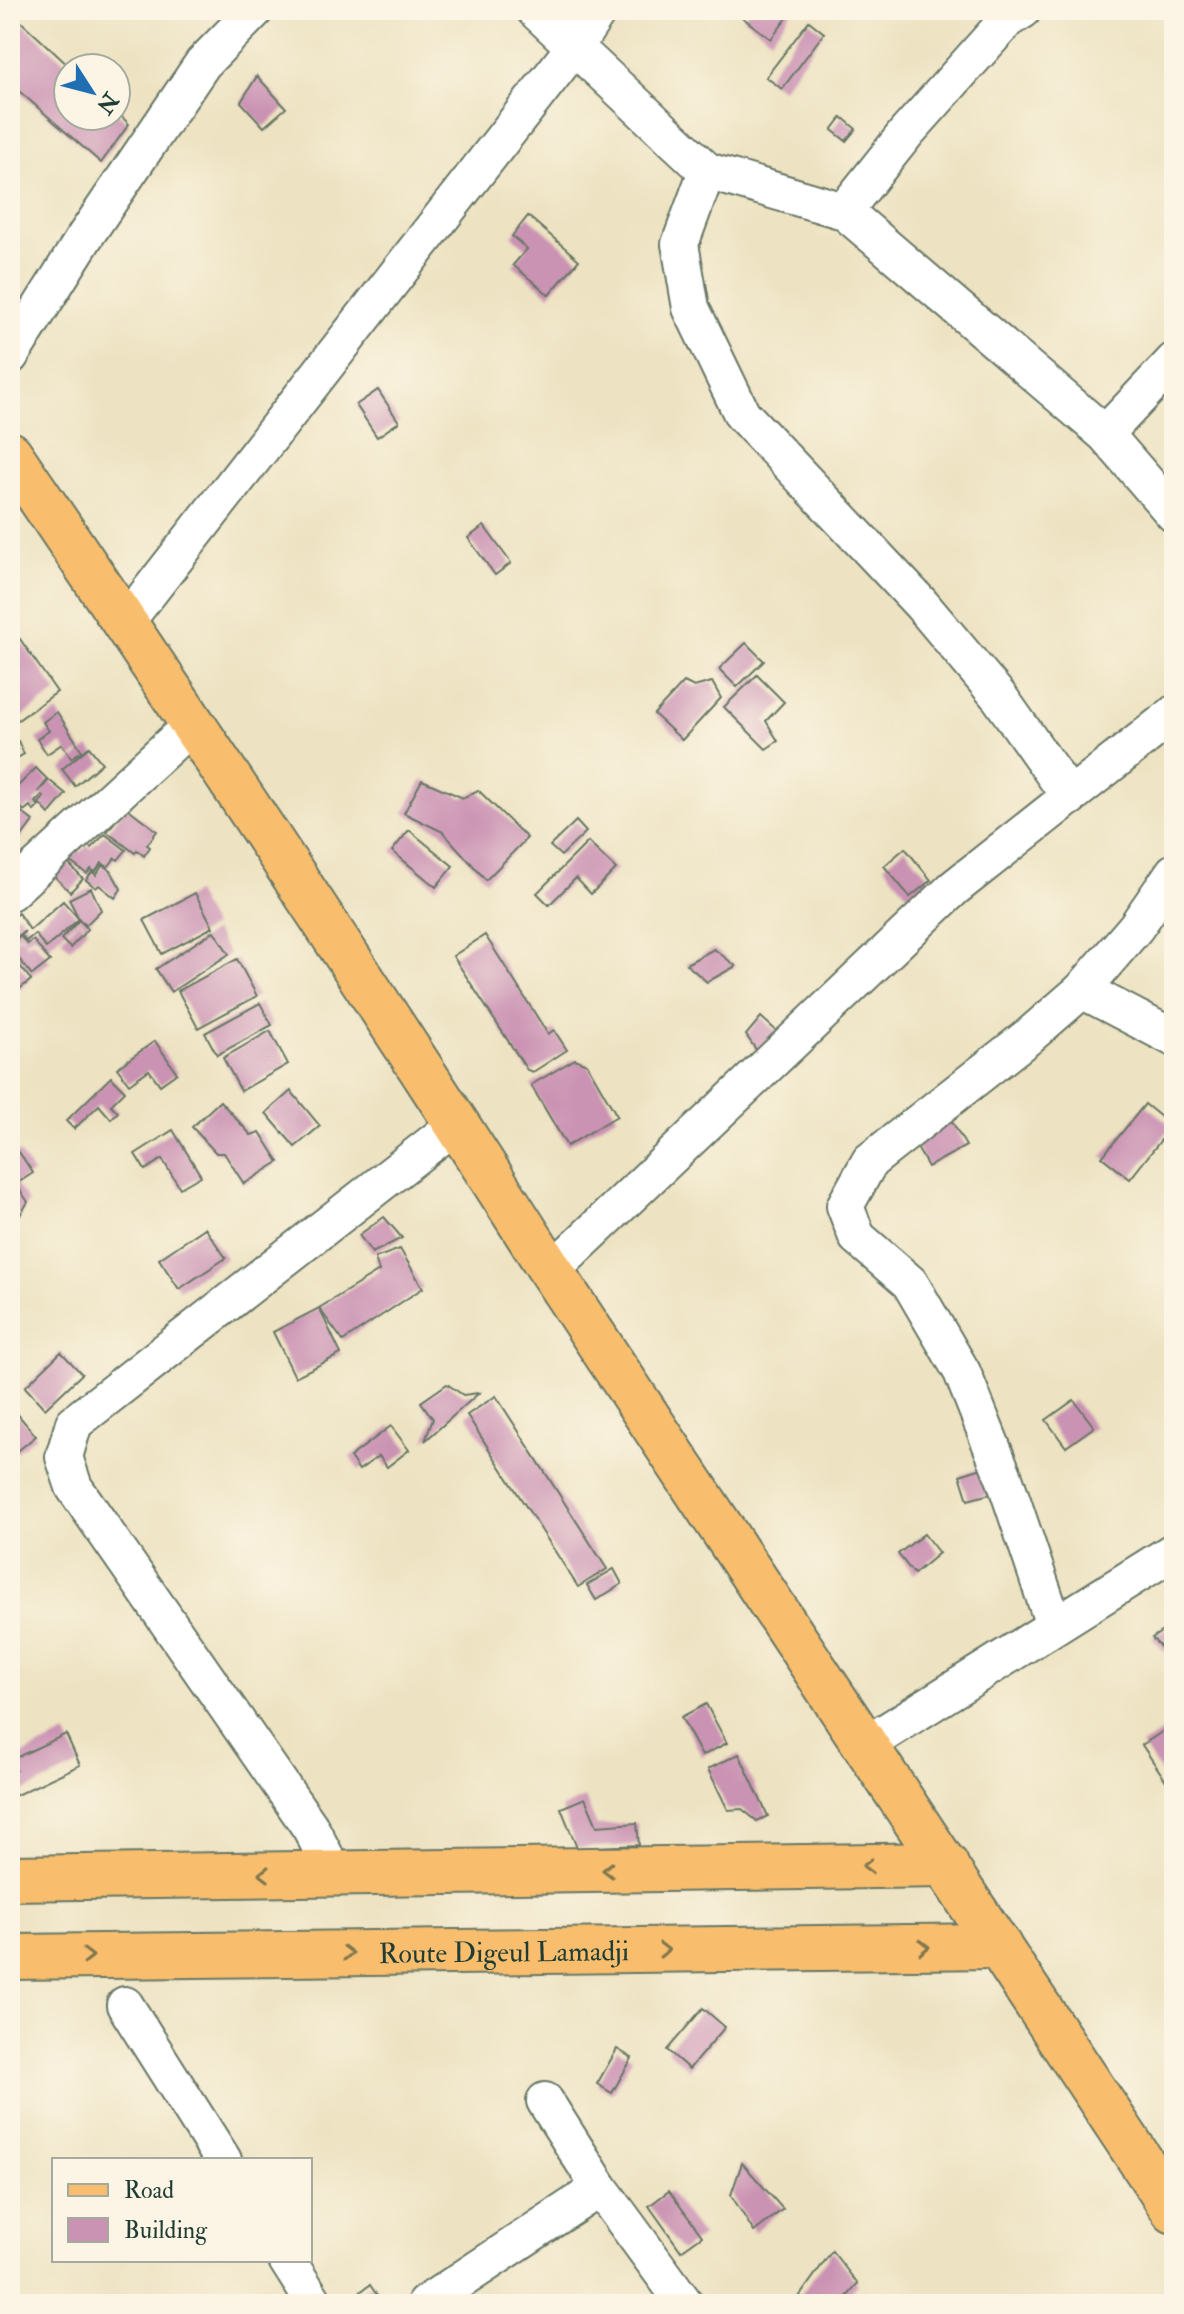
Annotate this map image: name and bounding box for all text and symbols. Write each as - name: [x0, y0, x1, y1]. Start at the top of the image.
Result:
- north arrow: [52, 52, 132, 132]
- text: N: [90, 86, 125, 120]
- one-way arrow: [861, 1857, 874, 1875]
- one-way arrow: [601, 1861, 614, 1878]
- one-way arrow: [257, 1866, 270, 1883]
- street label: Route Digeul Lamadji: [379, 1934, 629, 1972]
- one-way arrow: [918, 1938, 931, 1956]
- one-way arrow: [658, 1941, 671, 1959]
- one-way arrow: [342, 1944, 355, 1962]
- one-way arrow: [82, 1947, 95, 1965]
- legend: [52, 2158, 312, 2262]
- text: Road: [124, 2175, 174, 2206]
- text: Building: [124, 2215, 208, 2246]

